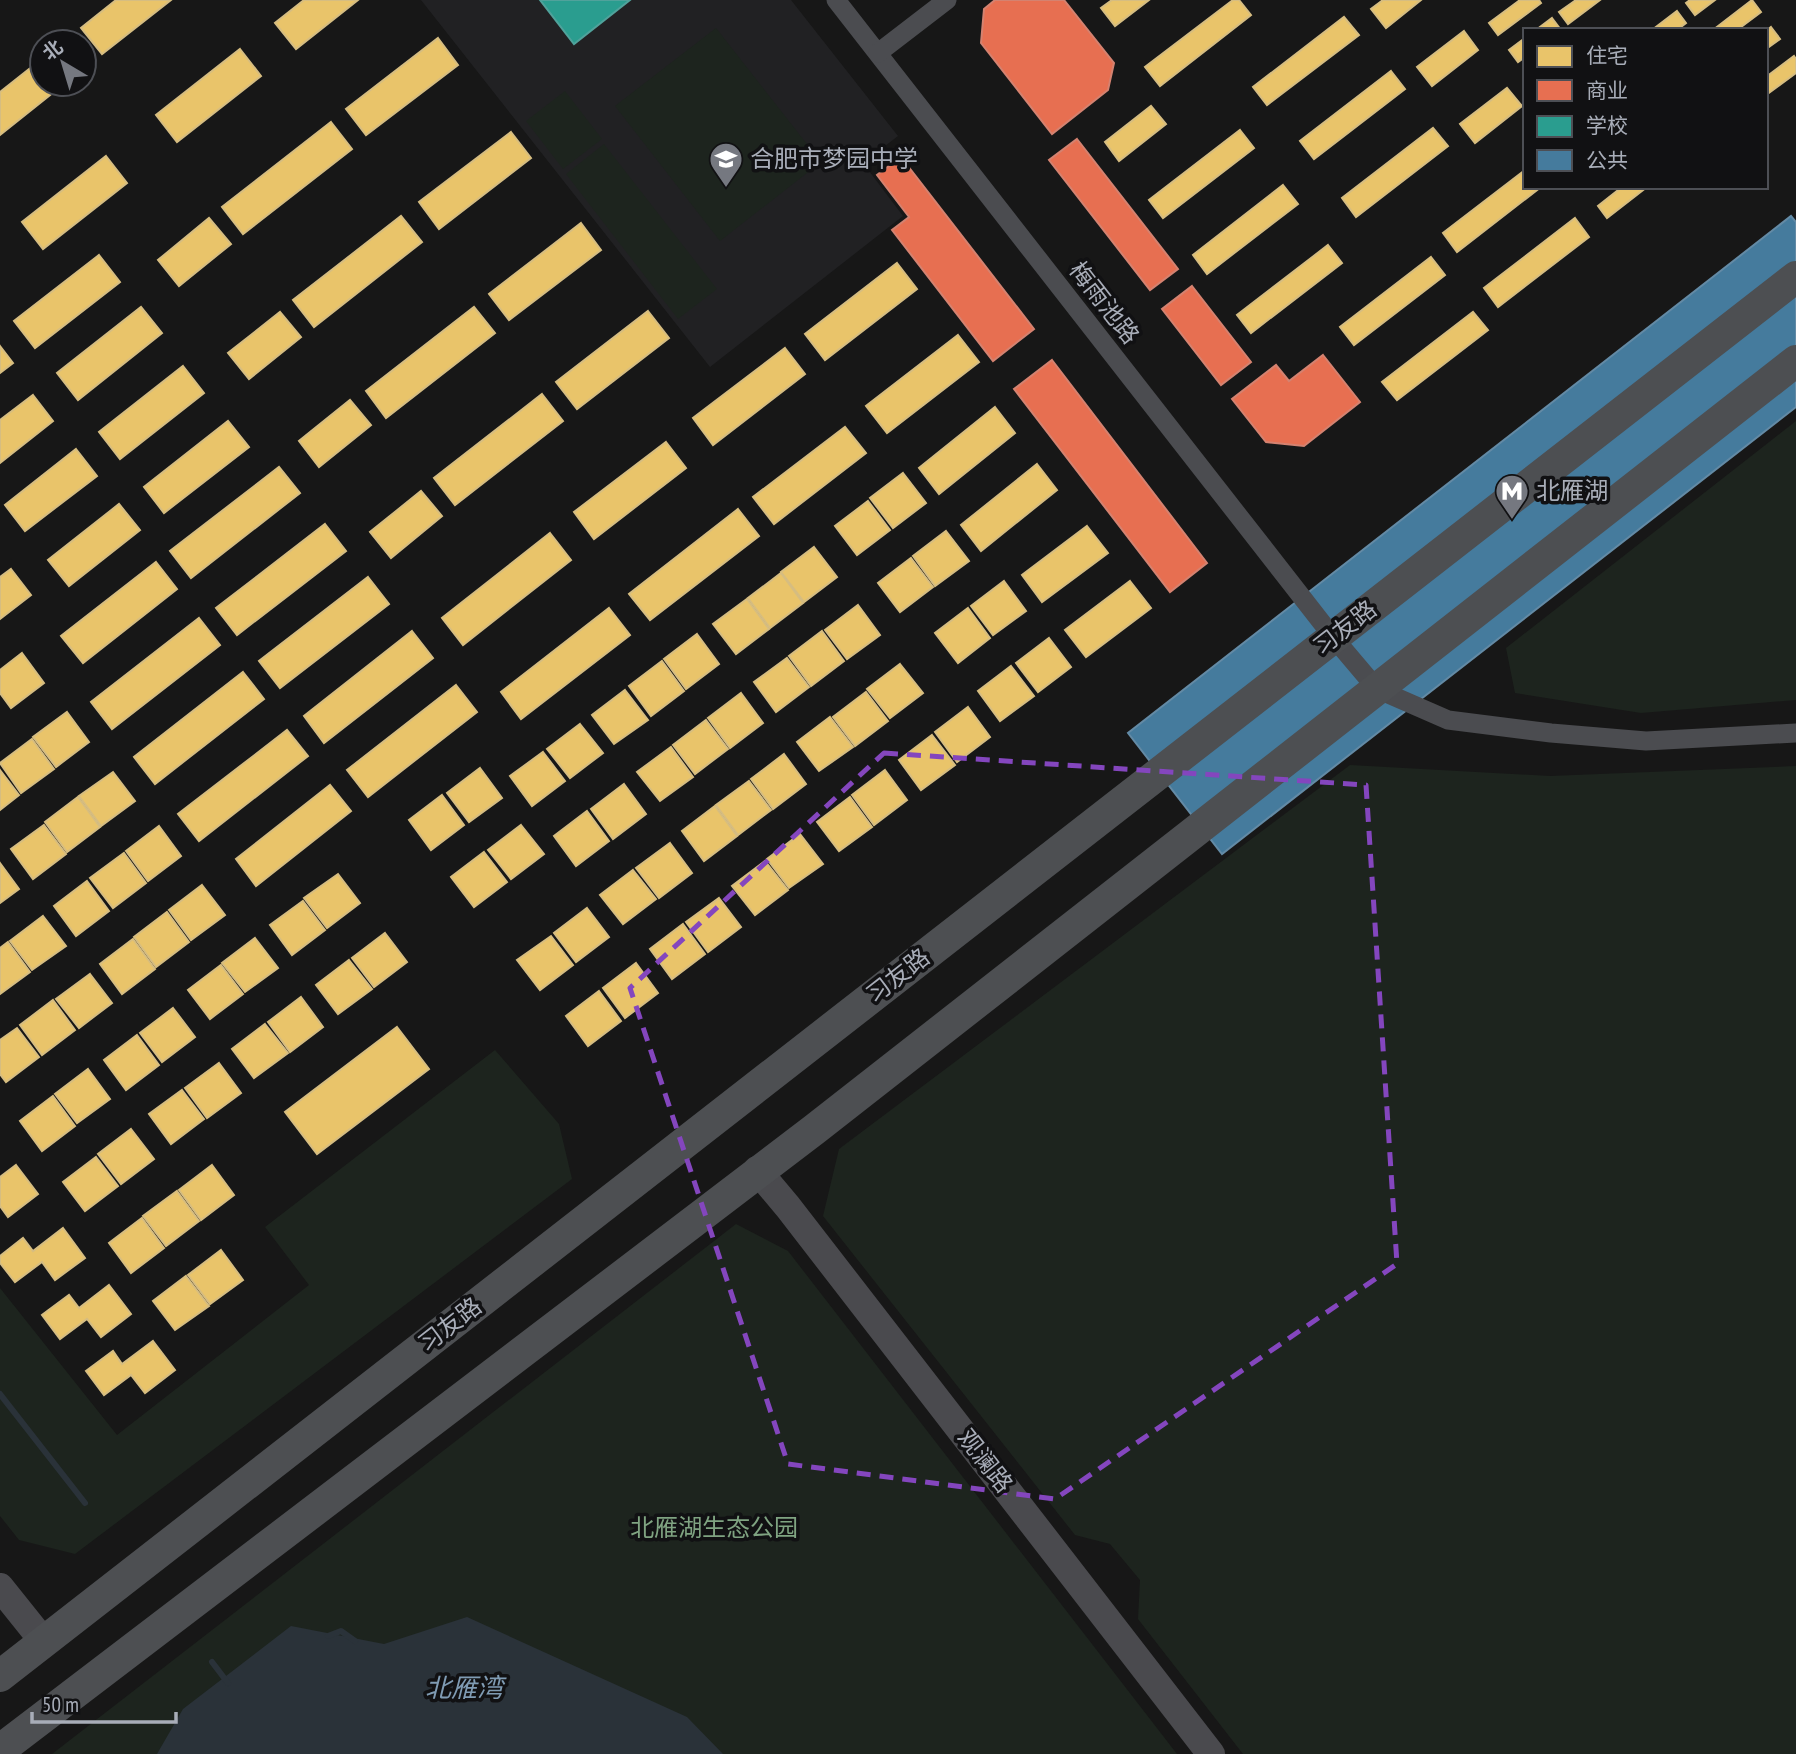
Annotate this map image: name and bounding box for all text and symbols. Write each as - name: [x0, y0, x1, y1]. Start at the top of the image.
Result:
- north arrow: [28, 28, 98, 98]
- legend: [1523, 28, 1768, 189]
- text: 北: [38, 34, 67, 65]
- text: 住宅: [1586, 42, 1628, 69]
- text: 商业: [1586, 77, 1628, 104]
- text: 学校: [1586, 112, 1628, 139]
- school or university icon: 合肥市梦园中学: [707, 140, 745, 189]
- place label: 合肥市梦园中学: [750, 143, 918, 174]
- text: 公共: [1586, 147, 1628, 174]
- street label: 梅雨池路: [1063, 255, 1146, 350]
- metro station icon: 北雁湖: [1493, 472, 1531, 521]
- place label: 北雁湖: [1536, 475, 1608, 506]
- street label: 习友路: [1307, 593, 1383, 662]
- street label: 习友路: [860, 941, 936, 1010]
- street label: 习友路: [412, 1290, 488, 1359]
- street label: 观澜路: [951, 1423, 1020, 1499]
- park label: 北雁湖生态公园: [630, 1512, 798, 1543]
- water label: 北雁湾: [425, 1671, 507, 1704]
- scale bar: [32, 1680, 175, 1724]
- text: 50 m: [42, 1691, 79, 1718]

